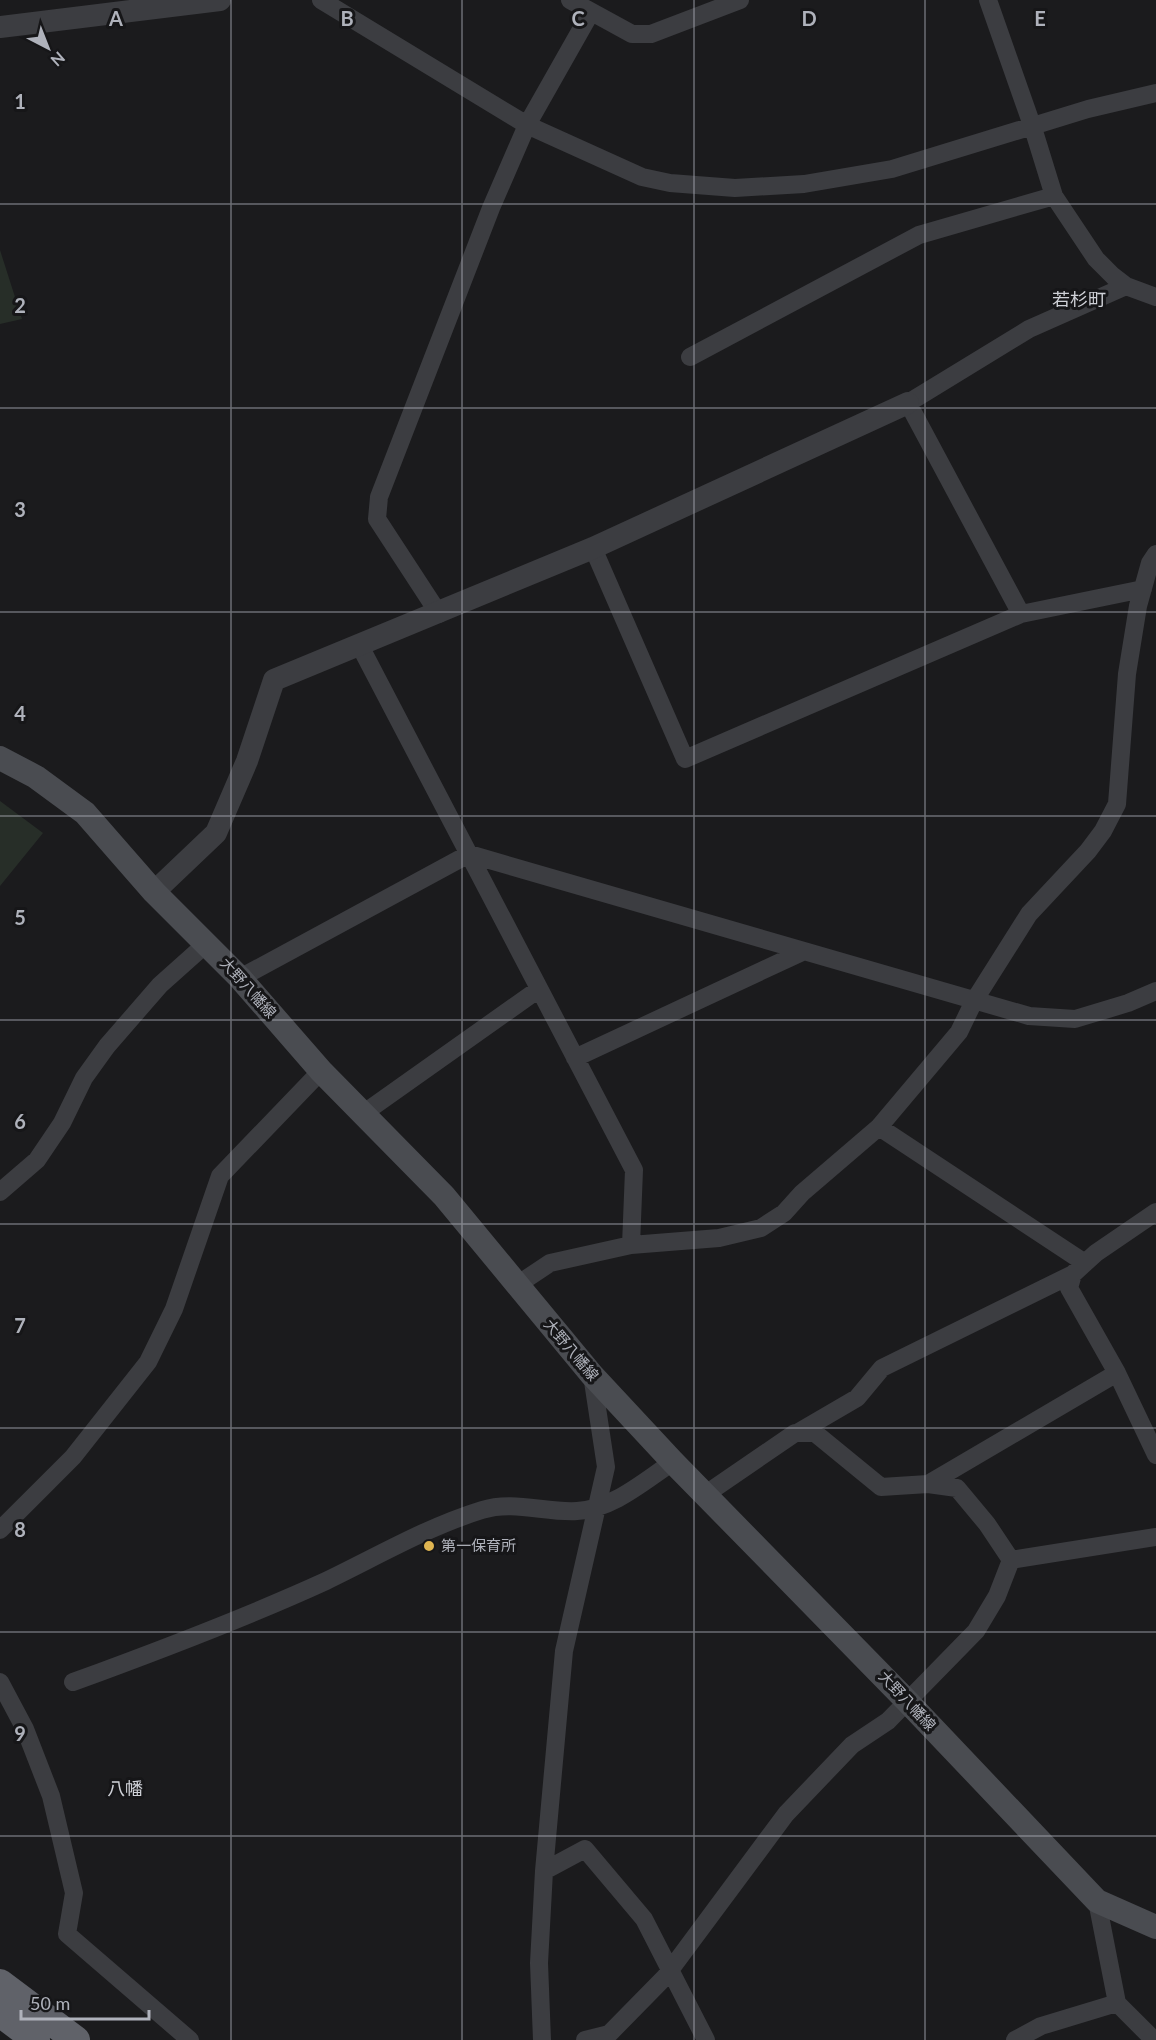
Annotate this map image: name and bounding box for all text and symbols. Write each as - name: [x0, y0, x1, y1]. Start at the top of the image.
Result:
- text: A: [108, 6, 123, 30]
- text: B: [340, 6, 354, 30]
- text: C: [571, 6, 585, 30]
- text: D: [801, 6, 817, 30]
- text: E: [1034, 6, 1046, 30]
- north arrow: [18, 18, 78, 78]
- text: N: [47, 48, 69, 71]
- text: 1: [14, 89, 26, 113]
- district label: 若杉町: [1052, 288, 1106, 310]
- text: 2: [14, 293, 26, 317]
- text: 3: [14, 497, 26, 521]
- text: 4: [14, 701, 26, 725]
- text: 5: [14, 905, 26, 929]
- street label: 大野八幡線: [217, 953, 281, 1021]
- text: 6: [14, 1109, 26, 1133]
- text: 7: [14, 1313, 26, 1337]
- street label: 大野八幡線: [541, 1315, 603, 1384]
- text: 8: [14, 1517, 26, 1541]
- place label: 第一保育所: [441, 1536, 516, 1554]
- marker: 第一保育所: [422, 1539, 436, 1553]
- street label: 大野八幡線: [876, 1667, 940, 1734]
- text: 9: [14, 1721, 26, 1745]
- district label: 八幡: [107, 1777, 143, 1799]
- scale bar: [21, 1983, 148, 2021]
- text: 50 m: [30, 1992, 70, 2014]

